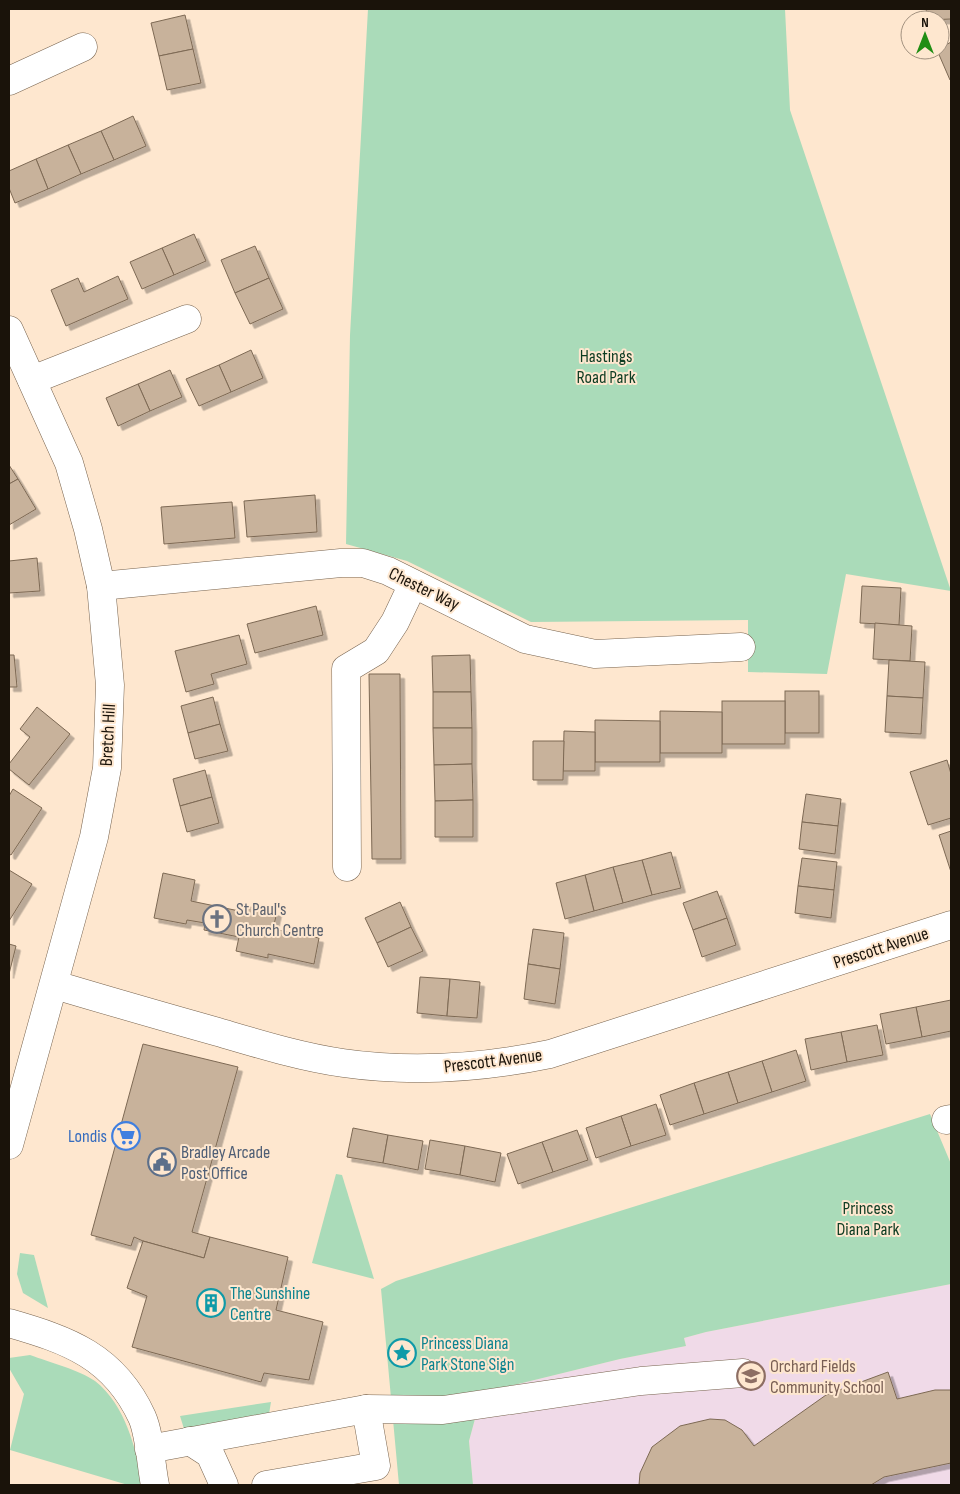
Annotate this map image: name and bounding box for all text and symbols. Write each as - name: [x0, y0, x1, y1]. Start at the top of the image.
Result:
- north arrow: [900, 10, 950, 60]
- text: N: [921, 14, 929, 31]
- park label: Hastings Road Park: [576, 346, 636, 388]
- street label: Chester Way: [385, 563, 463, 615]
- street label: Bretch Hill: [96, 703, 120, 767]
- place label: St Paul's Church Centre: [236, 899, 324, 941]
- church icon: St Paul's Church Centre: [202, 904, 232, 934]
- street label: Prescott Avenue: [831, 923, 931, 973]
- street label: Prescott Avenue: [443, 1045, 543, 1077]
- supermarket icon: Londis: [111, 1121, 141, 1151]
- place label: Londis: [68, 1126, 107, 1147]
- place label: Bradley Arcade Post Office: [181, 1142, 270, 1184]
- public building icon: Bradley Arcade Post Office: [147, 1147, 177, 1177]
- park label: Princess Diana Park: [837, 1198, 900, 1240]
- place label: The Sunshine Centre: [230, 1283, 310, 1325]
- building icon: The Sunshine Centre: [196, 1288, 226, 1318]
- place label: Princess Diana Park Stone Sign: [421, 1333, 514, 1375]
- place icon: Princess Diana Park Stone Sign: [387, 1338, 417, 1368]
- place label: Orchard Fields Community School: [770, 1356, 884, 1398]
- school or university icon: Orchard Fields Community School: [736, 1361, 766, 1391]

